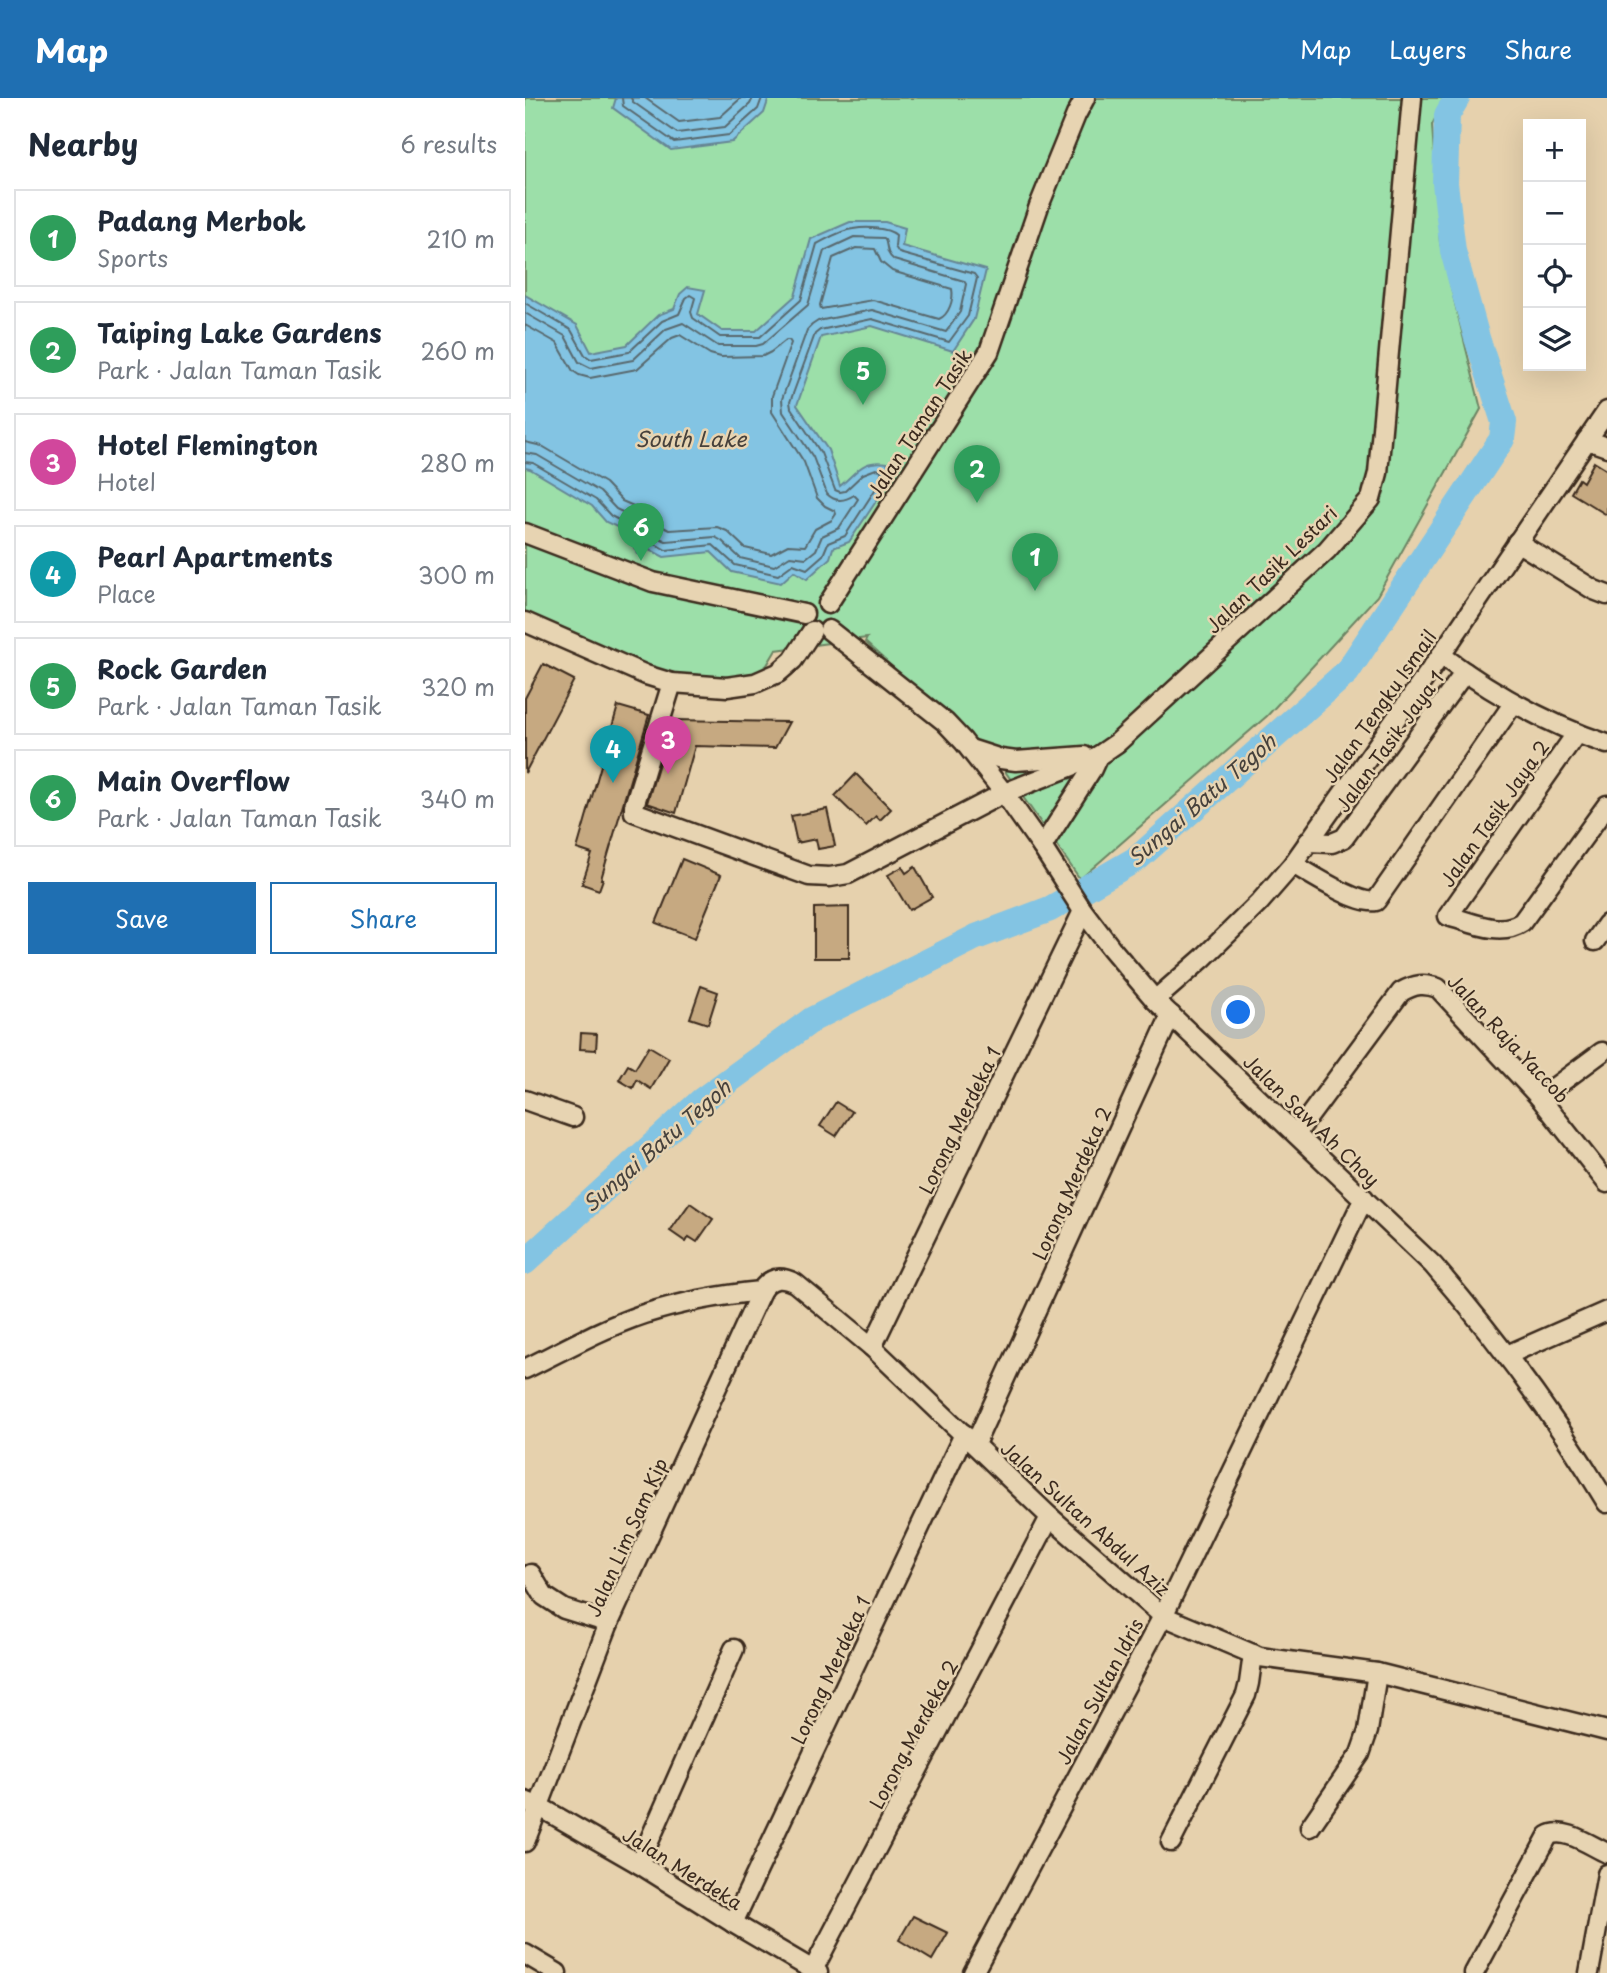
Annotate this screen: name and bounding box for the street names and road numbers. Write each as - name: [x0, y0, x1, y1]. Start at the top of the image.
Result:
- street label: Jalan Taman Tasik: [860, 342, 978, 503]
- street label: Jalan Tasik Lestari: [1199, 499, 1343, 639]
- street label: Jalan Tengku Ismail: [1316, 624, 1442, 788]
- street label: Jalan Tasik Jaya 1: [1328, 665, 1450, 817]
- street label: Jalan Tasik Jaya 2: [1433, 734, 1555, 892]
- street label: Jalan Raja Yaccob: [1442, 967, 1576, 1109]
- street label: Lorong Merdeka 1: [911, 1042, 1007, 1198]
- street label: Jalan Saw Ah Choy: [1238, 1047, 1386, 1193]
- street label: Lorong Merdeka 2: [1025, 1102, 1117, 1264]
- street label: Jalan Sultan Abdul Aziz: [995, 1434, 1177, 1602]
- street label: Jalan Lim Sam Kip: [578, 1453, 674, 1621]
- street label: Lorong Merdeka 1: [783, 1591, 877, 1749]
- street label: Jalan Sultan Idris: [1049, 1613, 1149, 1769]
- street label: Lorong Merdeka 2: [862, 1654, 964, 1814]
- street label: Jalan Merdeka: [618, 1820, 748, 1916]

